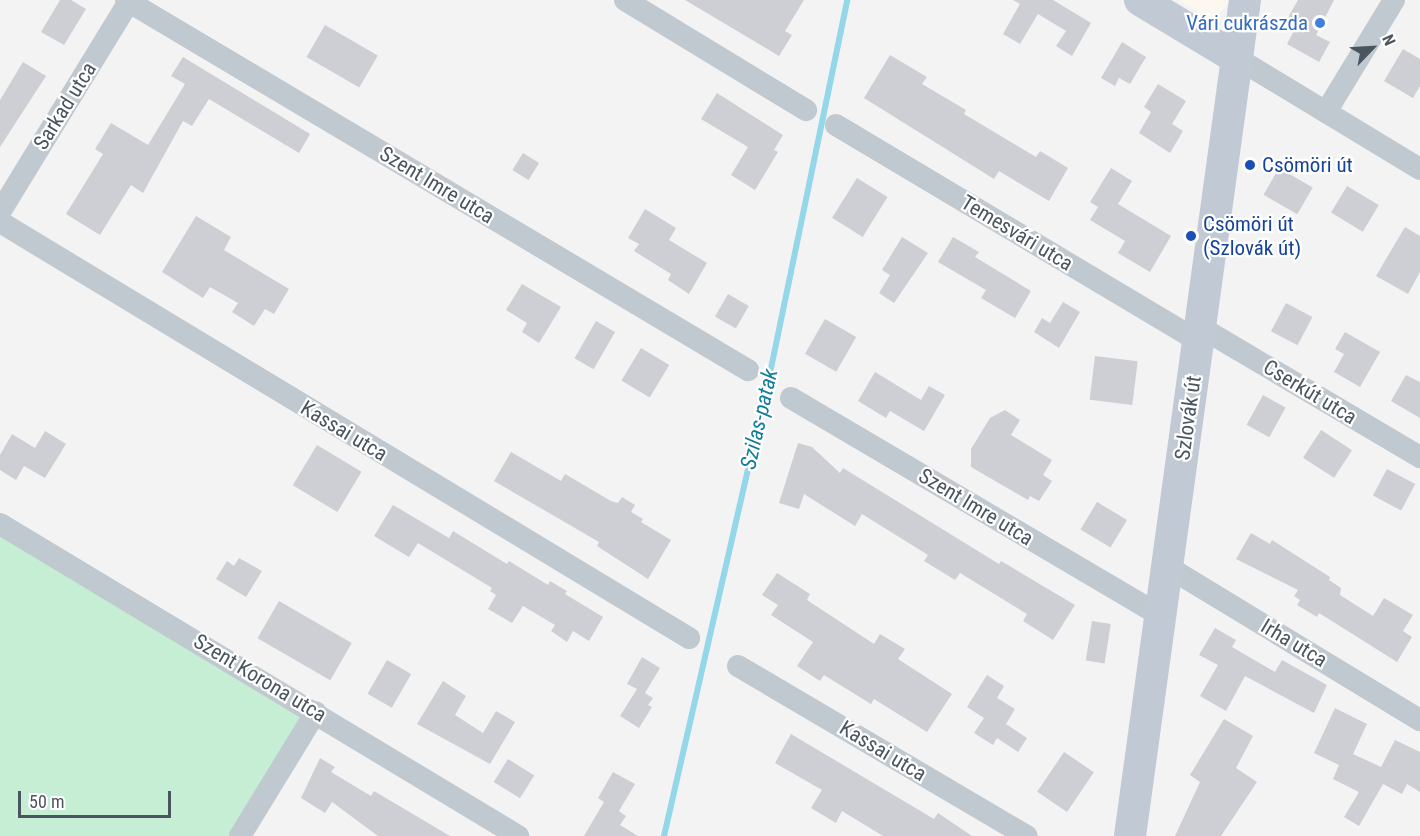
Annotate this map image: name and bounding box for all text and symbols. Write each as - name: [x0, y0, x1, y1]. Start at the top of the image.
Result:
- place label: Vári cukrászda: [1186, 10, 1308, 36]
- marker: Vári cukrászda: [1313, 16, 1327, 30]
- north arrow: [1342, 18, 1402, 78]
- text: N: [1378, 32, 1399, 49]
- street label: Sarkad utca: [28, 58, 102, 154]
- street label: Szent Imre utca: [375, 141, 499, 229]
- place label: Csömöri út: [1262, 152, 1353, 178]
- marker: Csömöri út: [1243, 158, 1257, 172]
- street label: Temesvári utca: [956, 190, 1078, 276]
- place label: Csömöri út (Szlovák út): [1203, 211, 1301, 261]
- marker: Csömöri út (Szlovák út): [1184, 229, 1198, 243]
- street label: Cserkút utca: [1259, 354, 1361, 430]
- water label: Szilas-patak: [735, 366, 783, 472]
- street label: Szlovák út: [1170, 374, 1206, 462]
- street label: Kassai utca: [296, 395, 392, 467]
- street label: Szent Imre utca: [914, 463, 1038, 551]
- street label: Irha utca: [1256, 613, 1332, 673]
- street label: Szent Korona utca: [189, 628, 331, 728]
- street label: Kassai utca: [835, 715, 931, 787]
- scale bar: [21, 779, 174, 817]
- text: 50 m: [29, 791, 64, 812]

